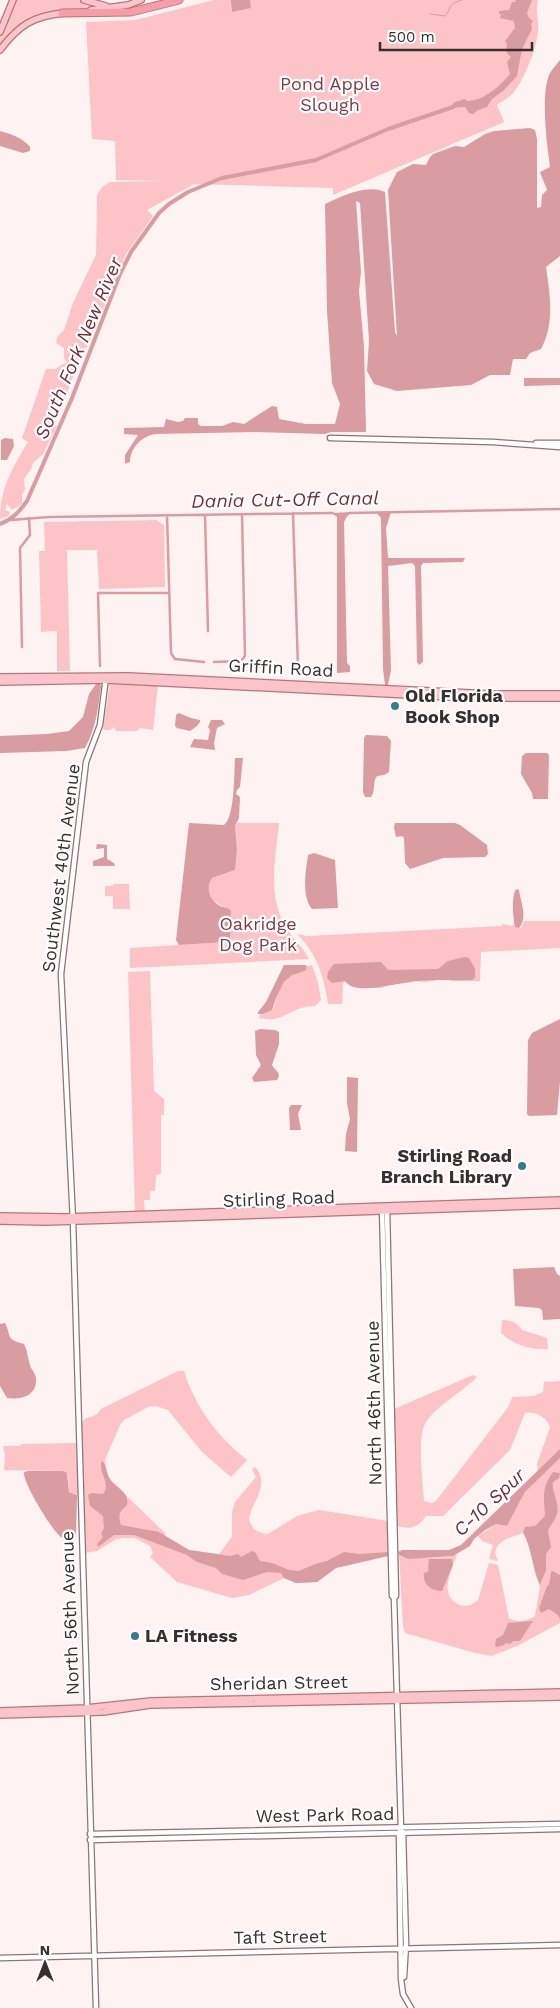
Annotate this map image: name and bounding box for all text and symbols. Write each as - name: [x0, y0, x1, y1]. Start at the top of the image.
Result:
- scale bar: [380, 20, 532, 52]
- text: 500 m: [388, 28, 435, 46]
- park label: Pond Apple Slough: [280, 73, 380, 115]
- water label: South Fork New River: [30, 253, 127, 443]
- water label: Dania Cut-Off Canal: [191, 486, 379, 513]
- street label: Griffin Road: [228, 654, 334, 681]
- place label: Old Florida Book Shop: [405, 685, 504, 727]
- marker: Old Florida Book Shop: [389, 700, 401, 712]
- street label: Southwest 40th Avenue: [37, 762, 84, 974]
- park label: Oakridge Dog Park: [219, 913, 297, 955]
- place label: Stirling Road Branch Library: [381, 1145, 513, 1187]
- marker: Stirling Road Branch Library: [516, 1160, 528, 1172]
- street label: Stirling Road: [222, 1186, 335, 1211]
- street label: North 46th Avenue: [362, 1320, 385, 1486]
- water label: C-10 Spur: [449, 1463, 530, 1541]
- street label: North 56th Avenue: [56, 1530, 83, 1696]
- place label: LA Fitness: [145, 1625, 238, 1646]
- marker: LA Fitness: [129, 1630, 141, 1642]
- street label: Sheridan Street: [210, 1671, 349, 1694]
- street label: West Park Road: [255, 1803, 394, 1826]
- street label: Taft Street: [233, 1925, 327, 1948]
- north arrow: [20, 1938, 70, 1988]
- text: N: [40, 1942, 50, 1958]

